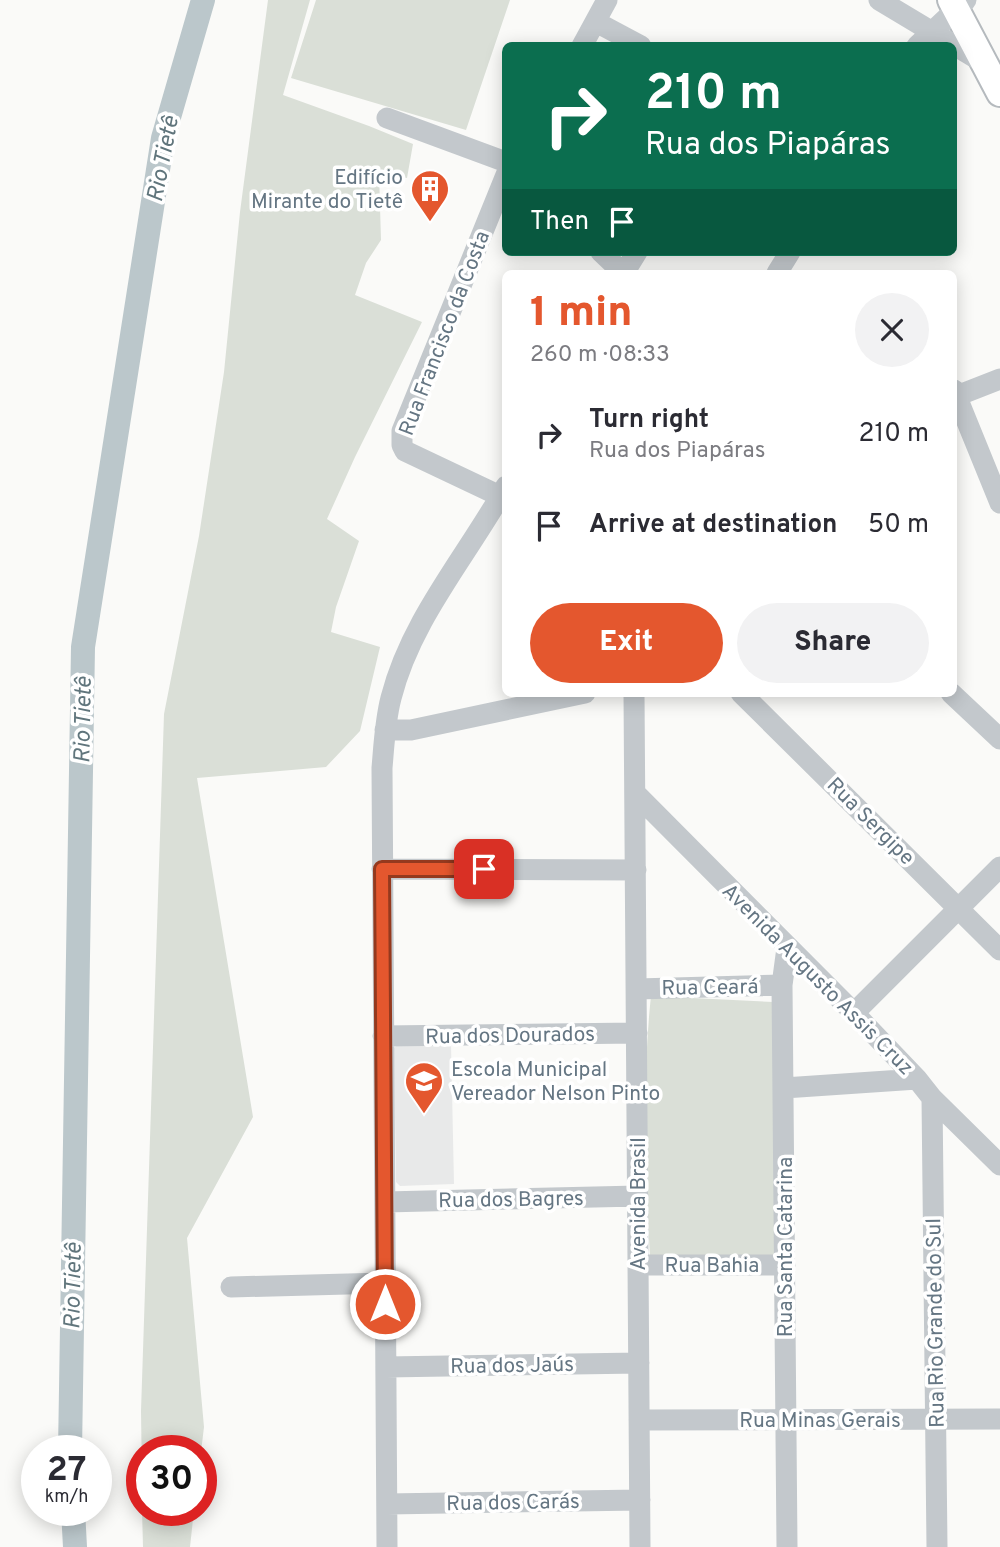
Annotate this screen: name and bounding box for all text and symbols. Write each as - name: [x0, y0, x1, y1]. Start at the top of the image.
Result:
- text: 210 m: [645, 65, 782, 127]
- icon: right: [530, 70, 621, 161]
- water label: Rio Tietê: [142, 113, 187, 205]
- text: Rua dos Piapáras: [645, 126, 891, 166]
- place label: Edifício Mirante do Tietê: [251, 165, 403, 216]
- building icon: Edifício Mirante do Tietê: [409, 168, 451, 223]
- icon: arrive: [603, 203, 641, 241]
- text: Then: [530, 206, 589, 239]
- street label: Rua Francisco da Costa: [394, 227, 497, 440]
- text: 1 min: [530, 288, 633, 341]
- button: close: [855, 293, 929, 367]
- text: 260 m · 08:33: [530, 341, 670, 370]
- text: Turn right: [589, 404, 709, 437]
- icon: right: [530, 416, 568, 454]
- text: 210 m: [859, 418, 929, 451]
- text: Rua dos Piapáras: [589, 437, 765, 466]
- icon: arrive: [530, 507, 568, 545]
- text: Arrive at destination: [589, 509, 837, 542]
- text: 50 m: [868, 509, 929, 542]
- button: Exit: [530, 603, 723, 683]
- button: Share: [737, 603, 929, 683]
- water label: Rio Tietê: [69, 675, 100, 764]
- street label: Rua Sergipe: [820, 772, 920, 872]
- pin: [454, 839, 514, 899]
- icon: arrive: [465, 850, 503, 888]
- street label: Avenida Augusto Assis Cruz: [715, 879, 918, 1082]
- street label: Rua Ceará: [661, 974, 759, 1003]
- street label: Rua dos Dourados: [425, 1022, 595, 1051]
- place label: Escola Municipal Vereador Nelson Pinto: [451, 1057, 660, 1108]
- school or university icon: Escola Municipal Vereador Nelson Pinto: [403, 1060, 445, 1115]
- street label: Avenida Brasil: [626, 1137, 653, 1271]
- street label: Rua Santa Catarina: [773, 1157, 800, 1337]
- street label: Rua dos Bagres: [438, 1186, 584, 1215]
- street label: Rua Rio Grande do Sul: [921, 1218, 952, 1428]
- water label: Rio Tietê: [59, 1241, 90, 1330]
- street label: Rua Bahia: [665, 1253, 759, 1280]
- position arrow: [348, 1267, 422, 1341]
- street label: Rua dos Jaús: [450, 1352, 574, 1381]
- street label: Rua Minas Gerais: [739, 1408, 901, 1435]
- speed limit sign: 30: [126, 1435, 217, 1526]
- text: 27: [47, 1449, 86, 1493]
- text: km/h: [45, 1486, 88, 1509]
- street label: Rua dos Carás: [446, 1489, 580, 1518]

